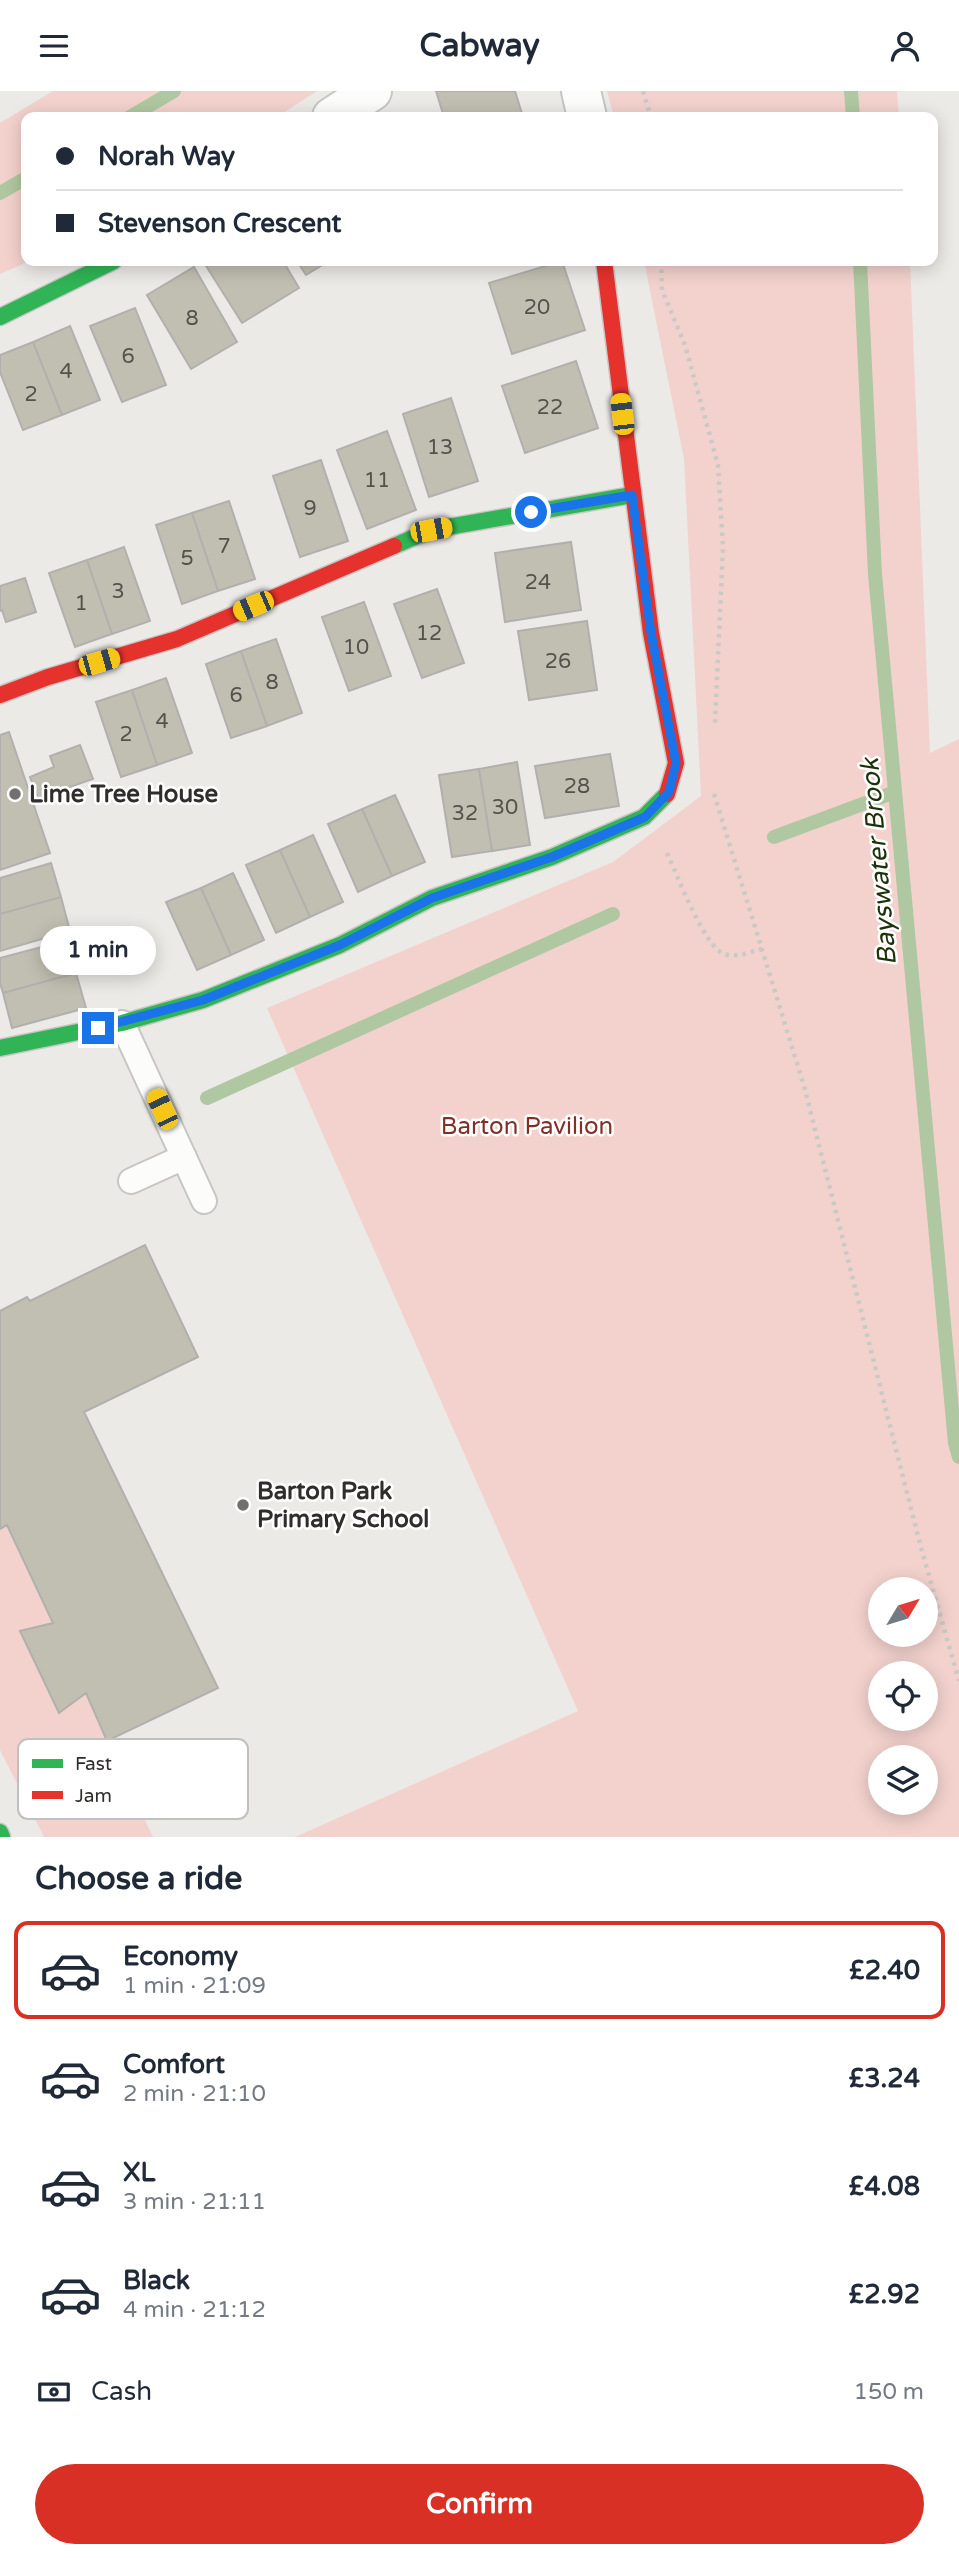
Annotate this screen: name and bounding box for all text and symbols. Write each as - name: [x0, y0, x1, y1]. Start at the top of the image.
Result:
- icon: menu: [35, 27, 73, 65]
- text: Cabway: [419, 27, 540, 65]
- icon: person: [886, 27, 924, 65]
- text: Norah Way: [98, 141, 235, 172]
- text: Stevenson Crescent: [98, 208, 341, 239]
- house number: 20: [524, 295, 550, 320]
- house number: 8: [185, 306, 199, 331]
- house number: 6: [121, 344, 135, 369]
- house number: 4: [59, 359, 73, 384]
- house number: 2: [24, 382, 38, 407]
- car: [610, 392, 635, 436]
- house number: 22: [537, 395, 563, 420]
- house number: 13: [427, 435, 453, 460]
- house number: 11: [364, 468, 390, 493]
- house number: 9: [303, 496, 317, 521]
- route start: [515, 496, 547, 528]
- car: [409, 516, 454, 544]
- house number: 7: [217, 534, 231, 559]
- house number: 5: [180, 546, 194, 571]
- house number: 24: [525, 570, 551, 595]
- house number: 3: [111, 579, 125, 604]
- car: [230, 588, 277, 624]
- house number: 1: [74, 591, 88, 616]
- house number: 12: [416, 621, 442, 646]
- house number: 10: [343, 635, 369, 660]
- car: [76, 646, 123, 678]
- house number: 26: [545, 649, 571, 674]
- house number: 8: [265, 670, 279, 695]
- house number: 6: [229, 683, 243, 708]
- house number: 4: [155, 709, 169, 734]
- house number: 2: [119, 722, 133, 747]
- water label: Bayswater Brook: [854, 755, 903, 967]
- house number: 28: [564, 774, 590, 799]
- place label: Lime Tree House: [29, 780, 219, 809]
- marker: Lime Tree House: [7, 786, 23, 802]
- house number: 30: [492, 795, 518, 820]
- house number: 32: [452, 801, 478, 826]
- callout: 1 min: [40, 927, 156, 975]
- text: 1 min: [67, 936, 129, 964]
- route end: [82, 1012, 114, 1044]
- car: [144, 1086, 181, 1132]
- park label: Barton Pavilion: [441, 1112, 613, 1141]
- place label: Barton Park Primary School: [257, 1477, 429, 1534]
- marker: Barton Park Primary School: [235, 1497, 251, 1513]
- north arrow: [868, 1577, 938, 1647]
- map controls: [868, 1577, 938, 1815]
- button: locate: [868, 1661, 938, 1731]
- legend: [18, 1739, 248, 1819]
- button: layers: [868, 1745, 938, 1815]
- text: Fast: [75, 1753, 112, 1775]
- text: Jam: [75, 1785, 112, 1807]
- text: Choose a ride: [35, 1860, 242, 1898]
- icon: car: [39, 1939, 102, 2002]
- text: Economy: [123, 1941, 238, 1972]
- text: £2.40: [849, 1955, 920, 1986]
- text: 1 min · 21:09: [123, 1972, 266, 2000]
- icon: car: [39, 2047, 102, 2110]
- text: Comfort: [123, 2049, 225, 2080]
- text: £3.24: [849, 2063, 920, 2094]
- text: 2 min · 21:10: [123, 2080, 266, 2108]
- icon: car: [39, 2155, 102, 2218]
- text: XL: [123, 2157, 155, 2188]
- text: £4.08: [849, 2171, 920, 2202]
- text: 3 min · 21:11: [123, 2188, 266, 2216]
- icon: car: [39, 2263, 102, 2326]
- text: Black: [123, 2265, 190, 2296]
- text: £2.92: [849, 2279, 920, 2310]
- text: 4 min · 21:12: [123, 2296, 266, 2324]
- icon: cash: [35, 2373, 73, 2411]
- text: Cash: [91, 2376, 152, 2407]
- text: 150 m: [854, 2378, 924, 2406]
- button: Confirm: [35, 2464, 924, 2544]

